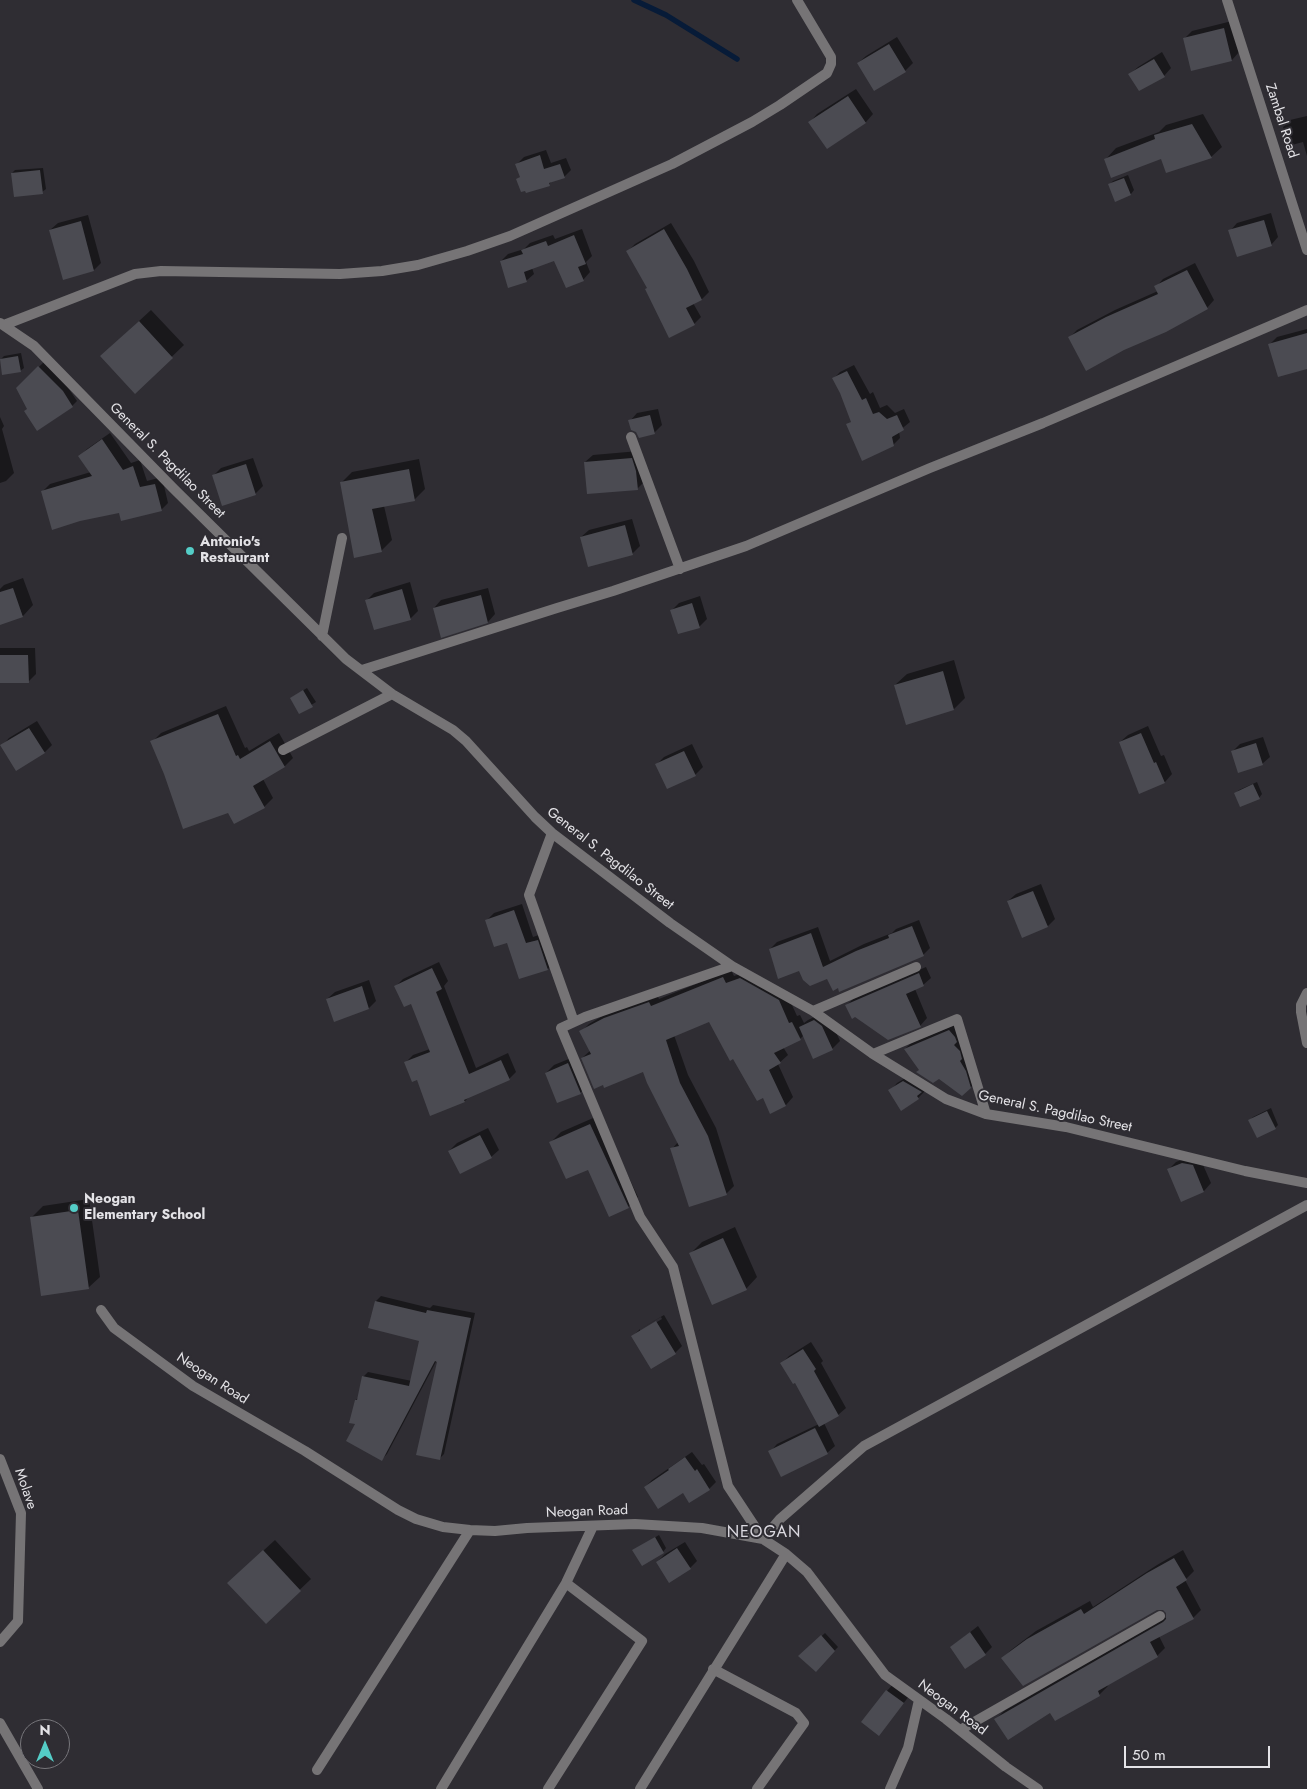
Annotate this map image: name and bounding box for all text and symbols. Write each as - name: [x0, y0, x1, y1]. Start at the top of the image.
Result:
- street label: Zambal Road: [1261, 81, 1301, 161]
- street label: General S. Pagdilao Street: [106, 400, 228, 522]
- place label: Antonio's Restaurant: [200, 535, 269, 568]
- marker: Antonio's Restaurant: [184, 545, 196, 557]
- street label: General S. Pagdilao Street: [543, 804, 677, 914]
- street label: General S. Pagdilao Street: [977, 1088, 1133, 1136]
- place label: Neogan Elementary School: [84, 1192, 205, 1224]
- marker: Neogan Elementary School: [68, 1202, 80, 1214]
- street label: Neogan Road: [173, 1350, 251, 1408]
- street label: Molave: [10, 1466, 40, 1512]
- street label: Neogan Road: [546, 1502, 628, 1522]
- district label: NEOGAN: [726, 1523, 802, 1543]
- street label: Neogan Road: [914, 1677, 990, 1739]
- north arrow: [20, 1719, 70, 1769]
- text: N: [39, 1720, 51, 1740]
- scale bar: [1127, 1736, 1273, 1768]
- text: 50 m: [1132, 1744, 1166, 1766]

